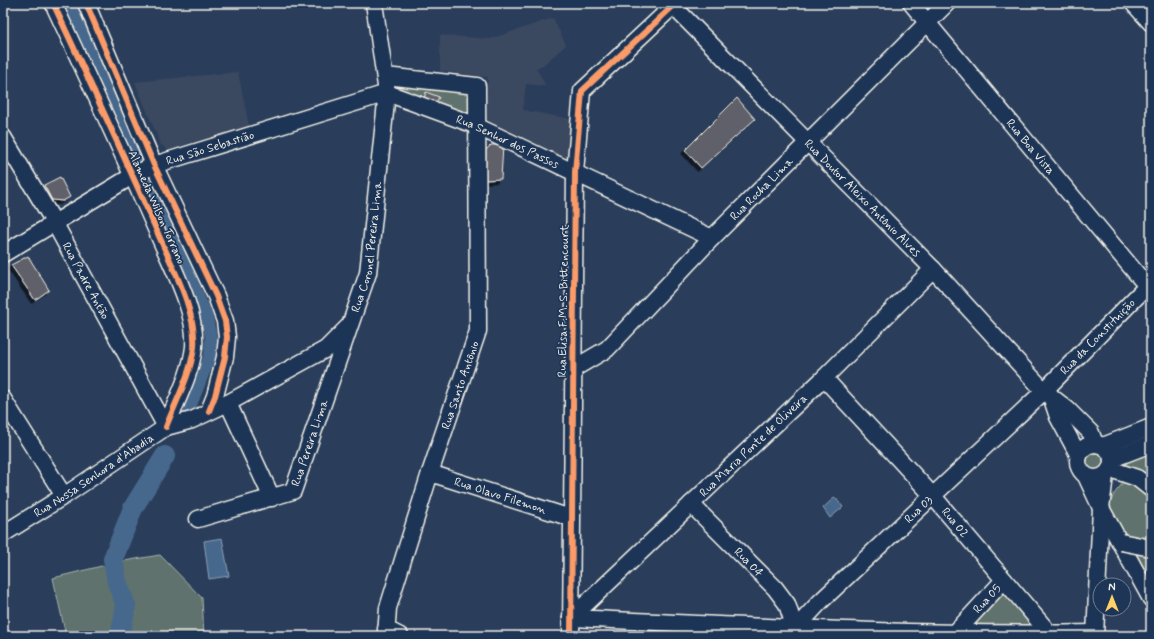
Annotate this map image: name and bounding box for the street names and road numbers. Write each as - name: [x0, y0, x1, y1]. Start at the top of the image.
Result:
- street label: Rua Senhor dos Passos: [454, 112, 562, 173]
- street label: Rua Boa Vista: [1002, 116, 1058, 179]
- street label: Rua São Sebastião: [164, 128, 256, 170]
- street label: Rua Doutor Aleixo Antônio Alves: [800, 136, 924, 261]
- street label: Alameda Wilson Torrano: [124, 148, 189, 267]
- street label: Rua Rocha Lima: [727, 154, 798, 224]
- street label: Rua Coronel Pereira Lima: [348, 180, 387, 315]
- street label: Rua Elisa F.M. S. Bittencourt: [555, 225, 573, 377]
- street label: Rua Padre Antão: [58, 240, 113, 322]
- street label: Rua da Constituição: [1057, 296, 1139, 379]
- street label: Rua Santo Antônio: [438, 339, 484, 432]
- street label: Rua Maria Ponte de Oliveira: [696, 391, 811, 501]
- street label: Rua Pereira Lima: [288, 397, 333, 489]
- street label: Rua Nossa Senhora d'Abadia: [31, 430, 157, 522]
- street label: Rua Olavo Filemon: [452, 474, 549, 519]
- street label: Rua 03: [901, 493, 937, 527]
- street label: Rua 02: [937, 505, 972, 541]
- street label: Rua 04: [730, 544, 767, 581]
- street label: Rua 05: [970, 581, 1005, 617]

